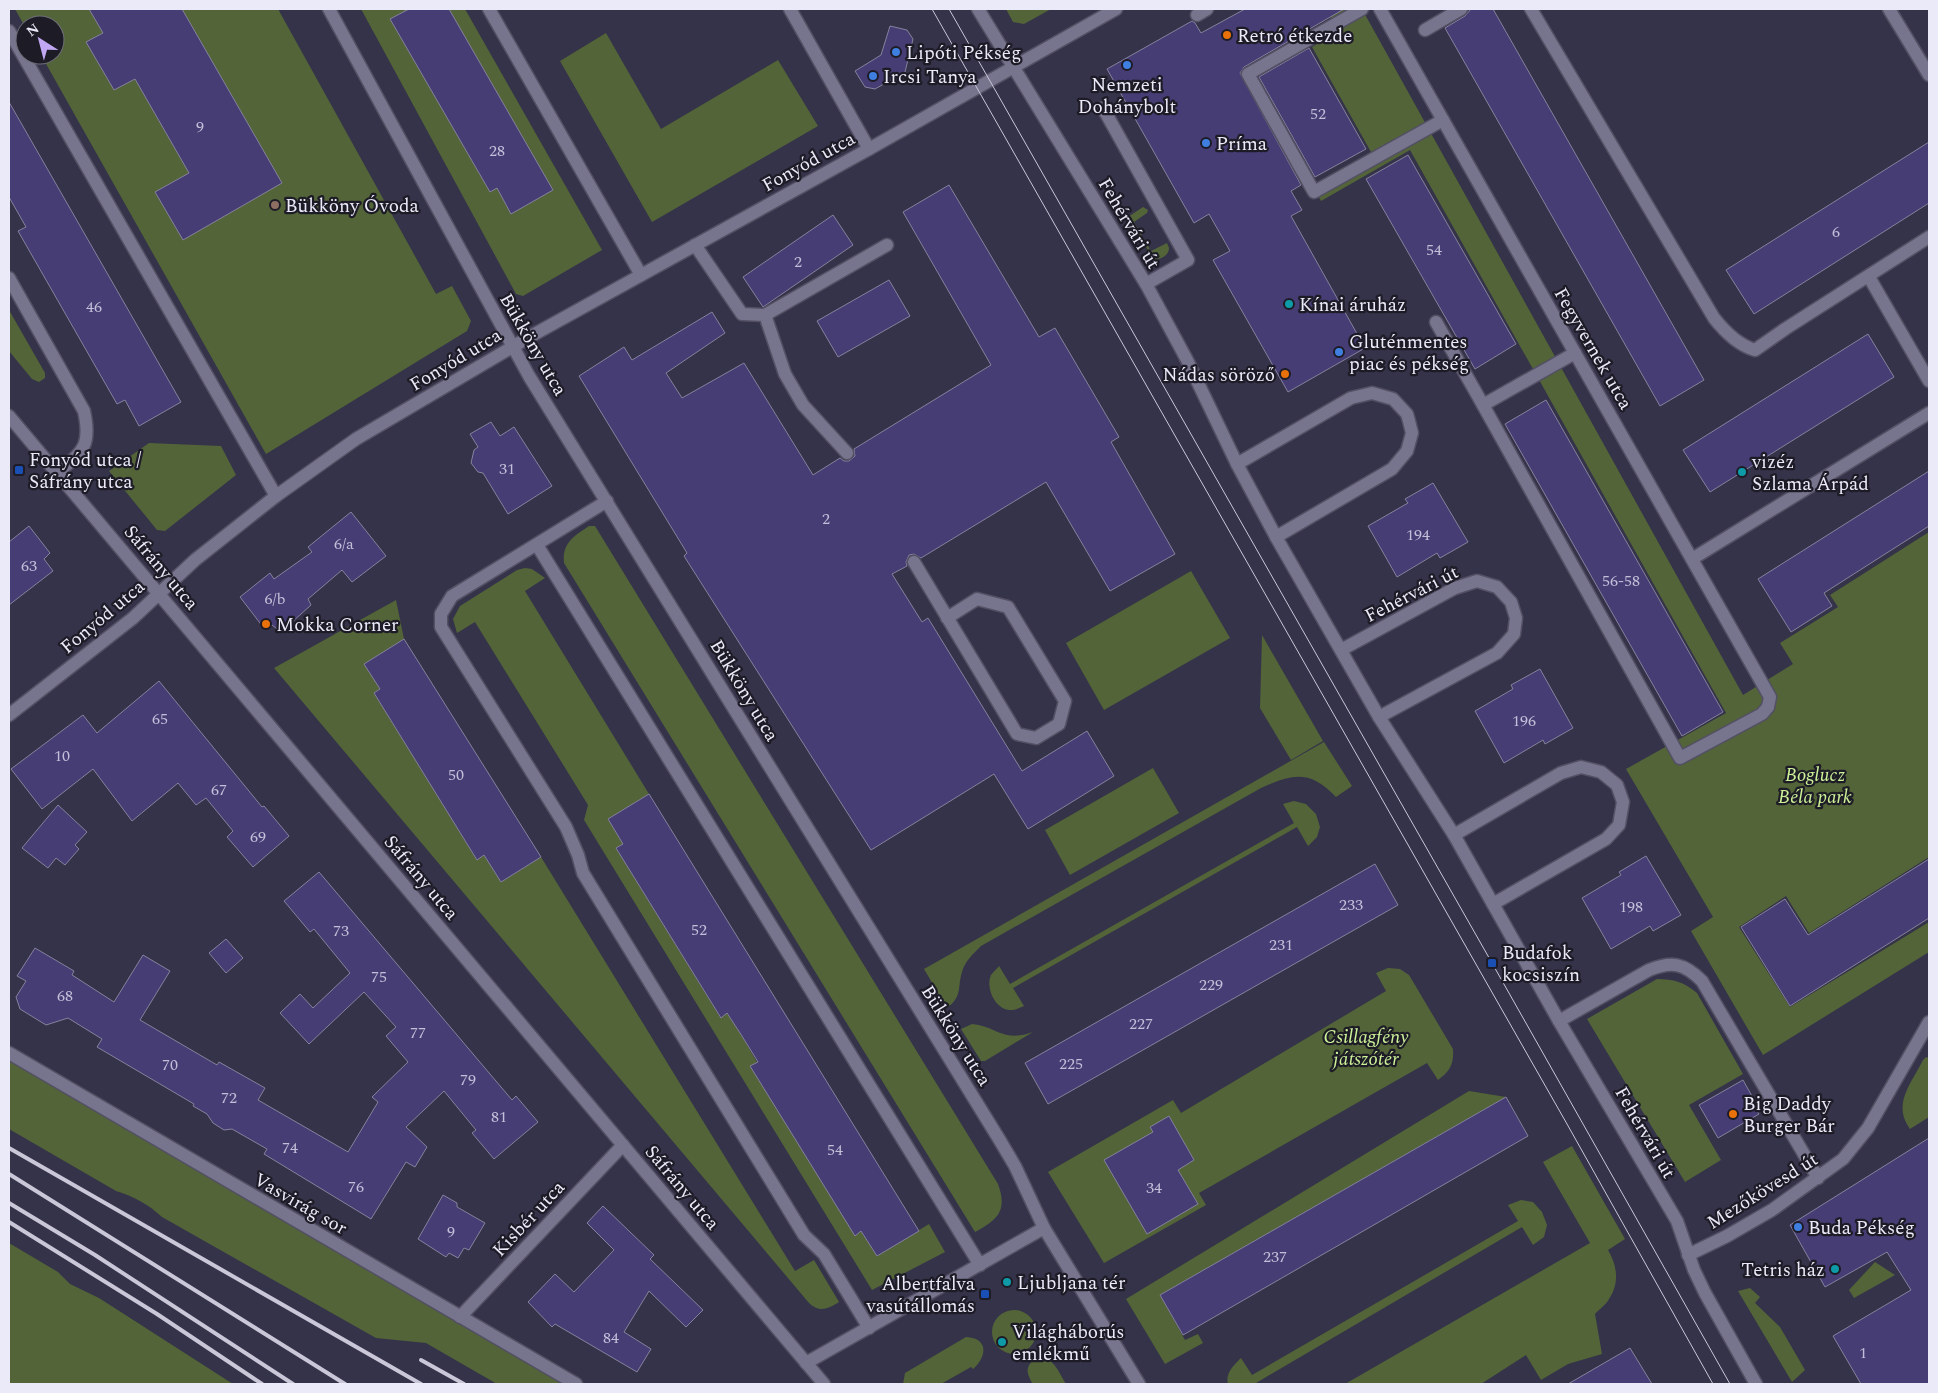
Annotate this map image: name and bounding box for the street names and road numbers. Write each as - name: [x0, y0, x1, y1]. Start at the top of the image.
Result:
- street label: Fonyód utca: [757, 124, 861, 200]
- street label: Fehérvári út: [1090, 173, 1168, 275]
- street label: Fegyvernek utca: [1546, 282, 1640, 416]
- street label: Bükköny utca: [491, 288, 574, 402]
- street label: Fonyód utca: [404, 321, 508, 399]
- street label: Sáfrány utca: [116, 519, 206, 618]
- street label: Fehérvári út: [1360, 558, 1464, 630]
- street label: Fonyód utca: [54, 573, 152, 661]
- street label: Bükköny utca: [702, 634, 786, 748]
- street label: Sáfrány utca: [376, 829, 466, 928]
- street label: Bükköny utca: [913, 980, 999, 1093]
- street label: Fehérvári út: [1607, 1081, 1683, 1184]
- street label: Sáfrány utca: [637, 1139, 727, 1238]
- street label: Mezőkövesd út: [1702, 1145, 1824, 1237]
- street label: Vasvirág sor: [248, 1166, 353, 1243]
- street label: Kisbér utca: [486, 1174, 573, 1264]

